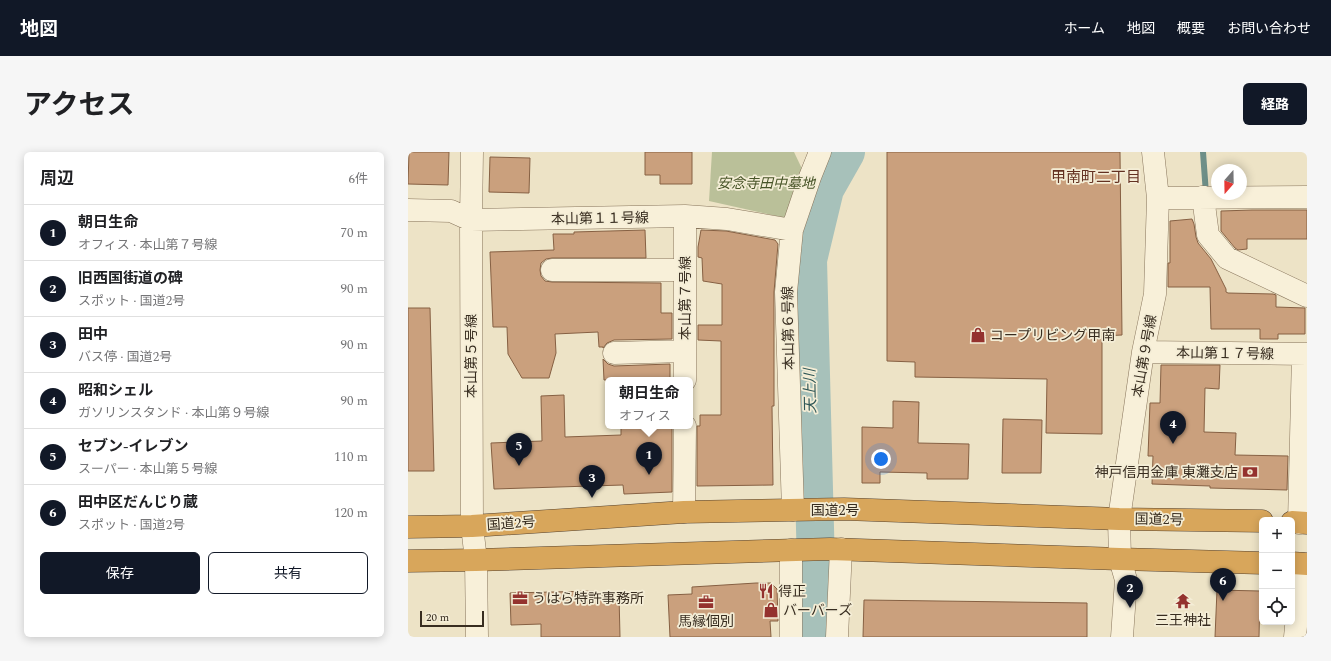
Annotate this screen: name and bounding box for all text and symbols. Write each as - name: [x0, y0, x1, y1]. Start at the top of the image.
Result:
- text: 地図: [20, 15, 58, 44]
- text: ホーム: [1063, 18, 1105, 39]
- text: 地図: [1127, 18, 1155, 39]
- text: 概要: [1177, 18, 1205, 39]
- text: お問い合わせ: [1227, 18, 1311, 39]
- button: 経路: [1243, 83, 1307, 125]
- text: アクセス: [24, 84, 135, 127]
- north arrow: [1211, 164, 1247, 200]
- text: 周辺: [40, 166, 74, 192]
- district label: 甲南町二丁目: [1051, 166, 1141, 189]
- text: 6件: [348, 169, 368, 189]
- park label: 安念寺田中墓地: [717, 173, 817, 194]
- street label: 本山第１１号線: [551, 207, 649, 230]
- text: 朝日生命: [78, 211, 138, 234]
- text: 1: [49, 223, 57, 243]
- text: 70 m: [341, 223, 368, 243]
- text: オフィス · 本山第７号線: [78, 235, 218, 255]
- street label: 本山第７号線: [675, 256, 696, 340]
- text: 旧西国街道の碑: [78, 267, 183, 290]
- text: 2: [49, 279, 57, 299]
- text: 90 m: [341, 279, 368, 299]
- street label: 本山第６号線: [777, 286, 800, 370]
- text: スポット · 国道2号: [78, 291, 185, 311]
- street label: 本山第９号線: [1127, 313, 1162, 399]
- street label: 本山第５号線: [461, 314, 482, 398]
- text: 田中: [78, 323, 108, 346]
- place label: コープリビング甲南: [990, 325, 1115, 346]
- shop icon: コープリビング甲南: [969, 326, 987, 344]
- text: 3: [49, 335, 57, 355]
- text: 90 m: [341, 335, 368, 355]
- street label: 本山第１７号線: [1176, 342, 1274, 365]
- text: バス停 · 国道2号: [78, 347, 172, 367]
- water label: 天上川: [799, 366, 822, 414]
- popup: [605, 377, 693, 429]
- text: 昭和シェル: [78, 379, 153, 402]
- text: 朝日生命: [619, 382, 679, 405]
- text: 4: [49, 391, 57, 411]
- text: 90 m: [341, 391, 368, 411]
- text: ガソリンスタンド · 本山第９号線: [78, 403, 270, 423]
- text: オフィス: [619, 406, 671, 426]
- pin: 4: [1160, 411, 1186, 444]
- pin: 5: [506, 433, 532, 466]
- text: セブン-イレブン: [78, 435, 189, 458]
- pin: 1: [636, 442, 662, 475]
- text: 5: [49, 447, 57, 467]
- text: 110 m: [334, 447, 368, 467]
- your location: [871, 449, 891, 469]
- text: スーパー · 本山第５号線: [78, 459, 218, 479]
- place label: 神戸信用金庫 東灘支店: [1095, 462, 1238, 483]
- bank icon: 神戸信用金庫 東灘支店: [1241, 463, 1259, 481]
- pin: 3: [579, 465, 605, 498]
- text: 田中区だんじり蔵: [78, 491, 198, 514]
- street label: 国道2号: [811, 500, 860, 521]
- text: 6: [49, 503, 57, 523]
- text: 120 m: [334, 503, 368, 523]
- street label: 国道2号: [1134, 509, 1184, 530]
- street label: 国道2号: [486, 511, 536, 536]
- text: スポット · 国道2号: [78, 515, 185, 535]
- map controls: [1259, 517, 1295, 625]
- button: +: [1259, 517, 1295, 553]
- button: 保存: [40, 552, 200, 594]
- button: 共有: [208, 552, 368, 594]
- button: −: [1259, 553, 1295, 589]
- pin: 6: [1210, 568, 1236, 601]
- pin: 2: [1117, 575, 1143, 608]
- place label: 得正: [778, 581, 806, 602]
- restaurant icon: 得正: [757, 582, 775, 600]
- place label: うはら特許事務所: [532, 588, 644, 609]
- office icon: うはら特許事務所: [511, 589, 529, 607]
- button: locate: [1259, 589, 1295, 625]
- temple icon: 三王神社: [1174, 592, 1192, 610]
- office icon: 馬縁個別: [697, 593, 715, 611]
- place label: バーバーズ: [783, 600, 852, 621]
- shop icon: バーバーズ: [762, 601, 780, 619]
- scale bar: [420, 609, 484, 628]
- text: 20 m: [426, 609, 449, 626]
- place label: 三王神社: [1155, 610, 1211, 631]
- place label: 馬縁個別: [678, 611, 734, 632]

